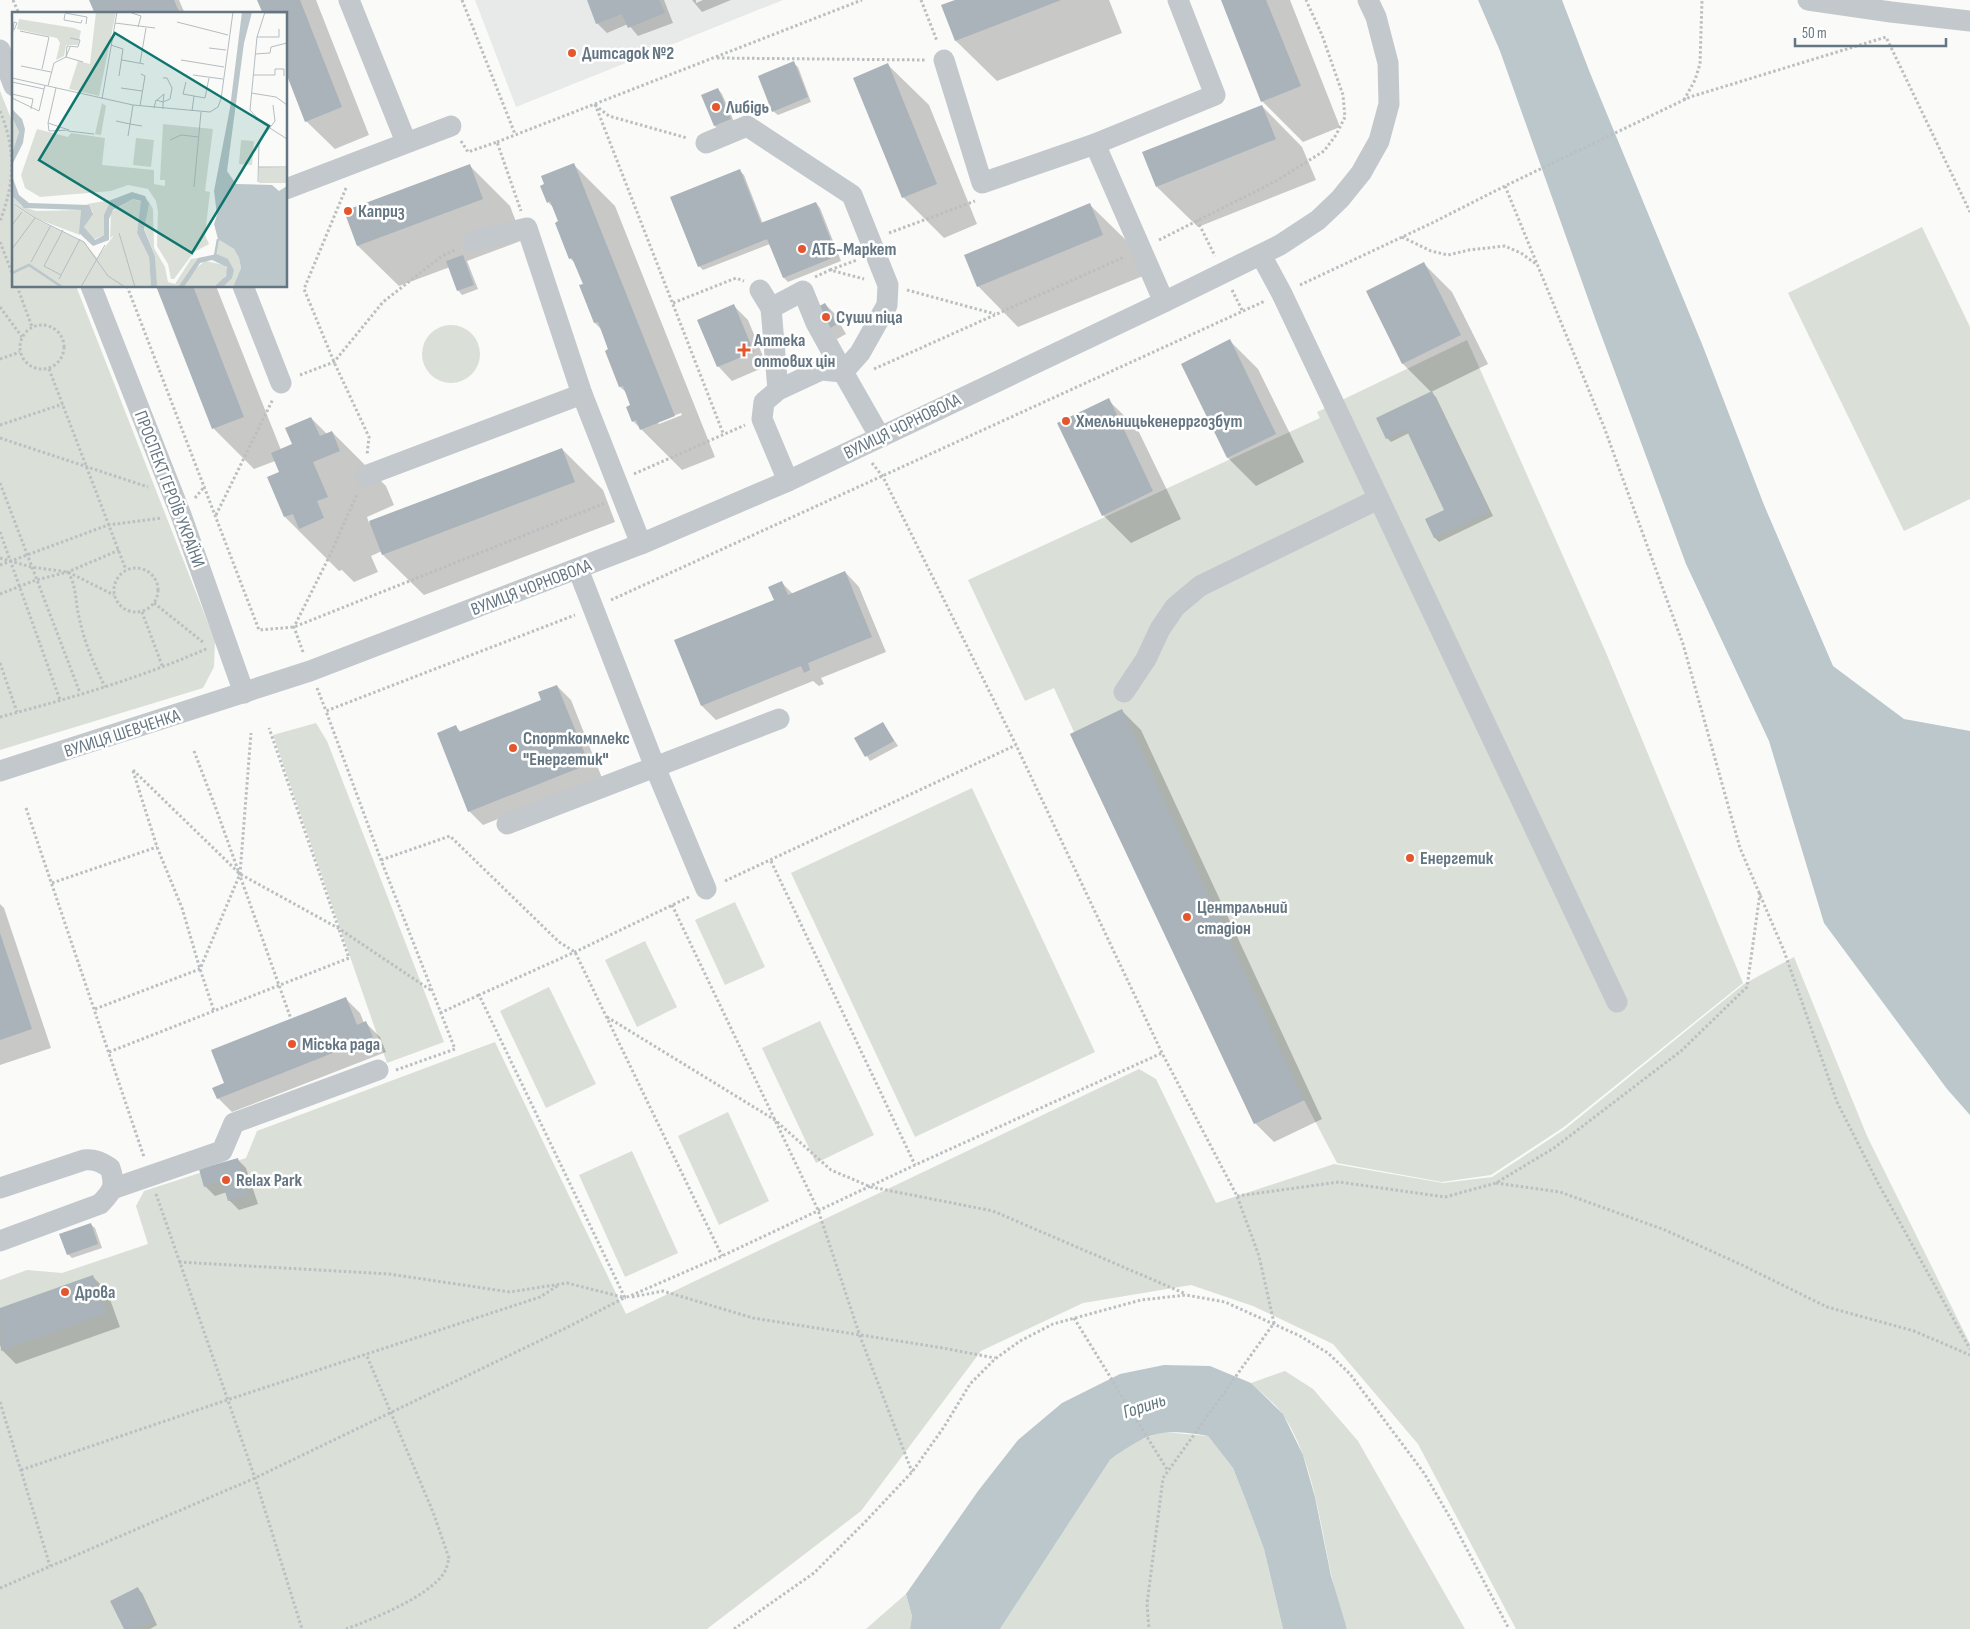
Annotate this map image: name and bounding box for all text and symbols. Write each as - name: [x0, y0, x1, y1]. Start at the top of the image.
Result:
- inset map: [12, 12, 288, 288]
- scale bar: [1795, 15, 1946, 47]
- text: 50 m: [1802, 24, 1827, 43]
- place label: Дитсадок №2: [582, 43, 674, 64]
- marker: Дитсадок №2: [566, 47, 578, 59]
- place label: Либідь: [725, 97, 769, 118]
- marker: Либідь: [710, 101, 722, 113]
- place label: Каприз: [358, 201, 405, 222]
- marker: Каприз: [342, 205, 354, 217]
- place label: АТБ-Маркет: [811, 239, 897, 260]
- marker: АТБ-Маркет: [796, 243, 808, 255]
- place label: Суши піца: [836, 307, 903, 328]
- marker: Суши піца: [820, 311, 832, 323]
- place label: Аптека оптових цін: [753, 330, 835, 372]
- marker: Аптека оптових цін: [738, 344, 750, 356]
- street label: ВУЛИЦЯ ЧОРНОВОЛА: [840, 389, 964, 464]
- street label: ПРОСПЕКТ ГЕРОЇВ УКРАЇНИ: [130, 408, 209, 571]
- place label: Хмельницькенерргозбут: [1075, 411, 1242, 432]
- marker: Хмельницькенерргозбут: [1060, 415, 1072, 427]
- street label: ВУЛИЦЯ ЧОРНОВОЛА: [468, 555, 595, 620]
- street label: ВУЛИЦЯ ШЕВЧЕНКА: [62, 705, 183, 762]
- place label: Спорткомплекс "Енергетик": [523, 728, 630, 770]
- marker: Спорткомплекс "Енергетик": [507, 742, 519, 754]
- place label: Енергетик: [1420, 848, 1494, 869]
- marker: Енергетик: [1404, 852, 1416, 864]
- place label: Центральний стадіон: [1197, 897, 1288, 939]
- marker: Центральний стадіон: [1181, 911, 1193, 923]
- place label: Міська рада: [302, 1034, 380, 1055]
- marker: Міська рада: [286, 1038, 298, 1050]
- place label: Relax Park: [236, 1170, 303, 1191]
- marker: Relax Park: [220, 1174, 232, 1186]
- place label: Дрова: [75, 1282, 115, 1303]
- marker: Дрова: [59, 1286, 71, 1298]
- water label: Горинь: [1120, 1389, 1169, 1424]

